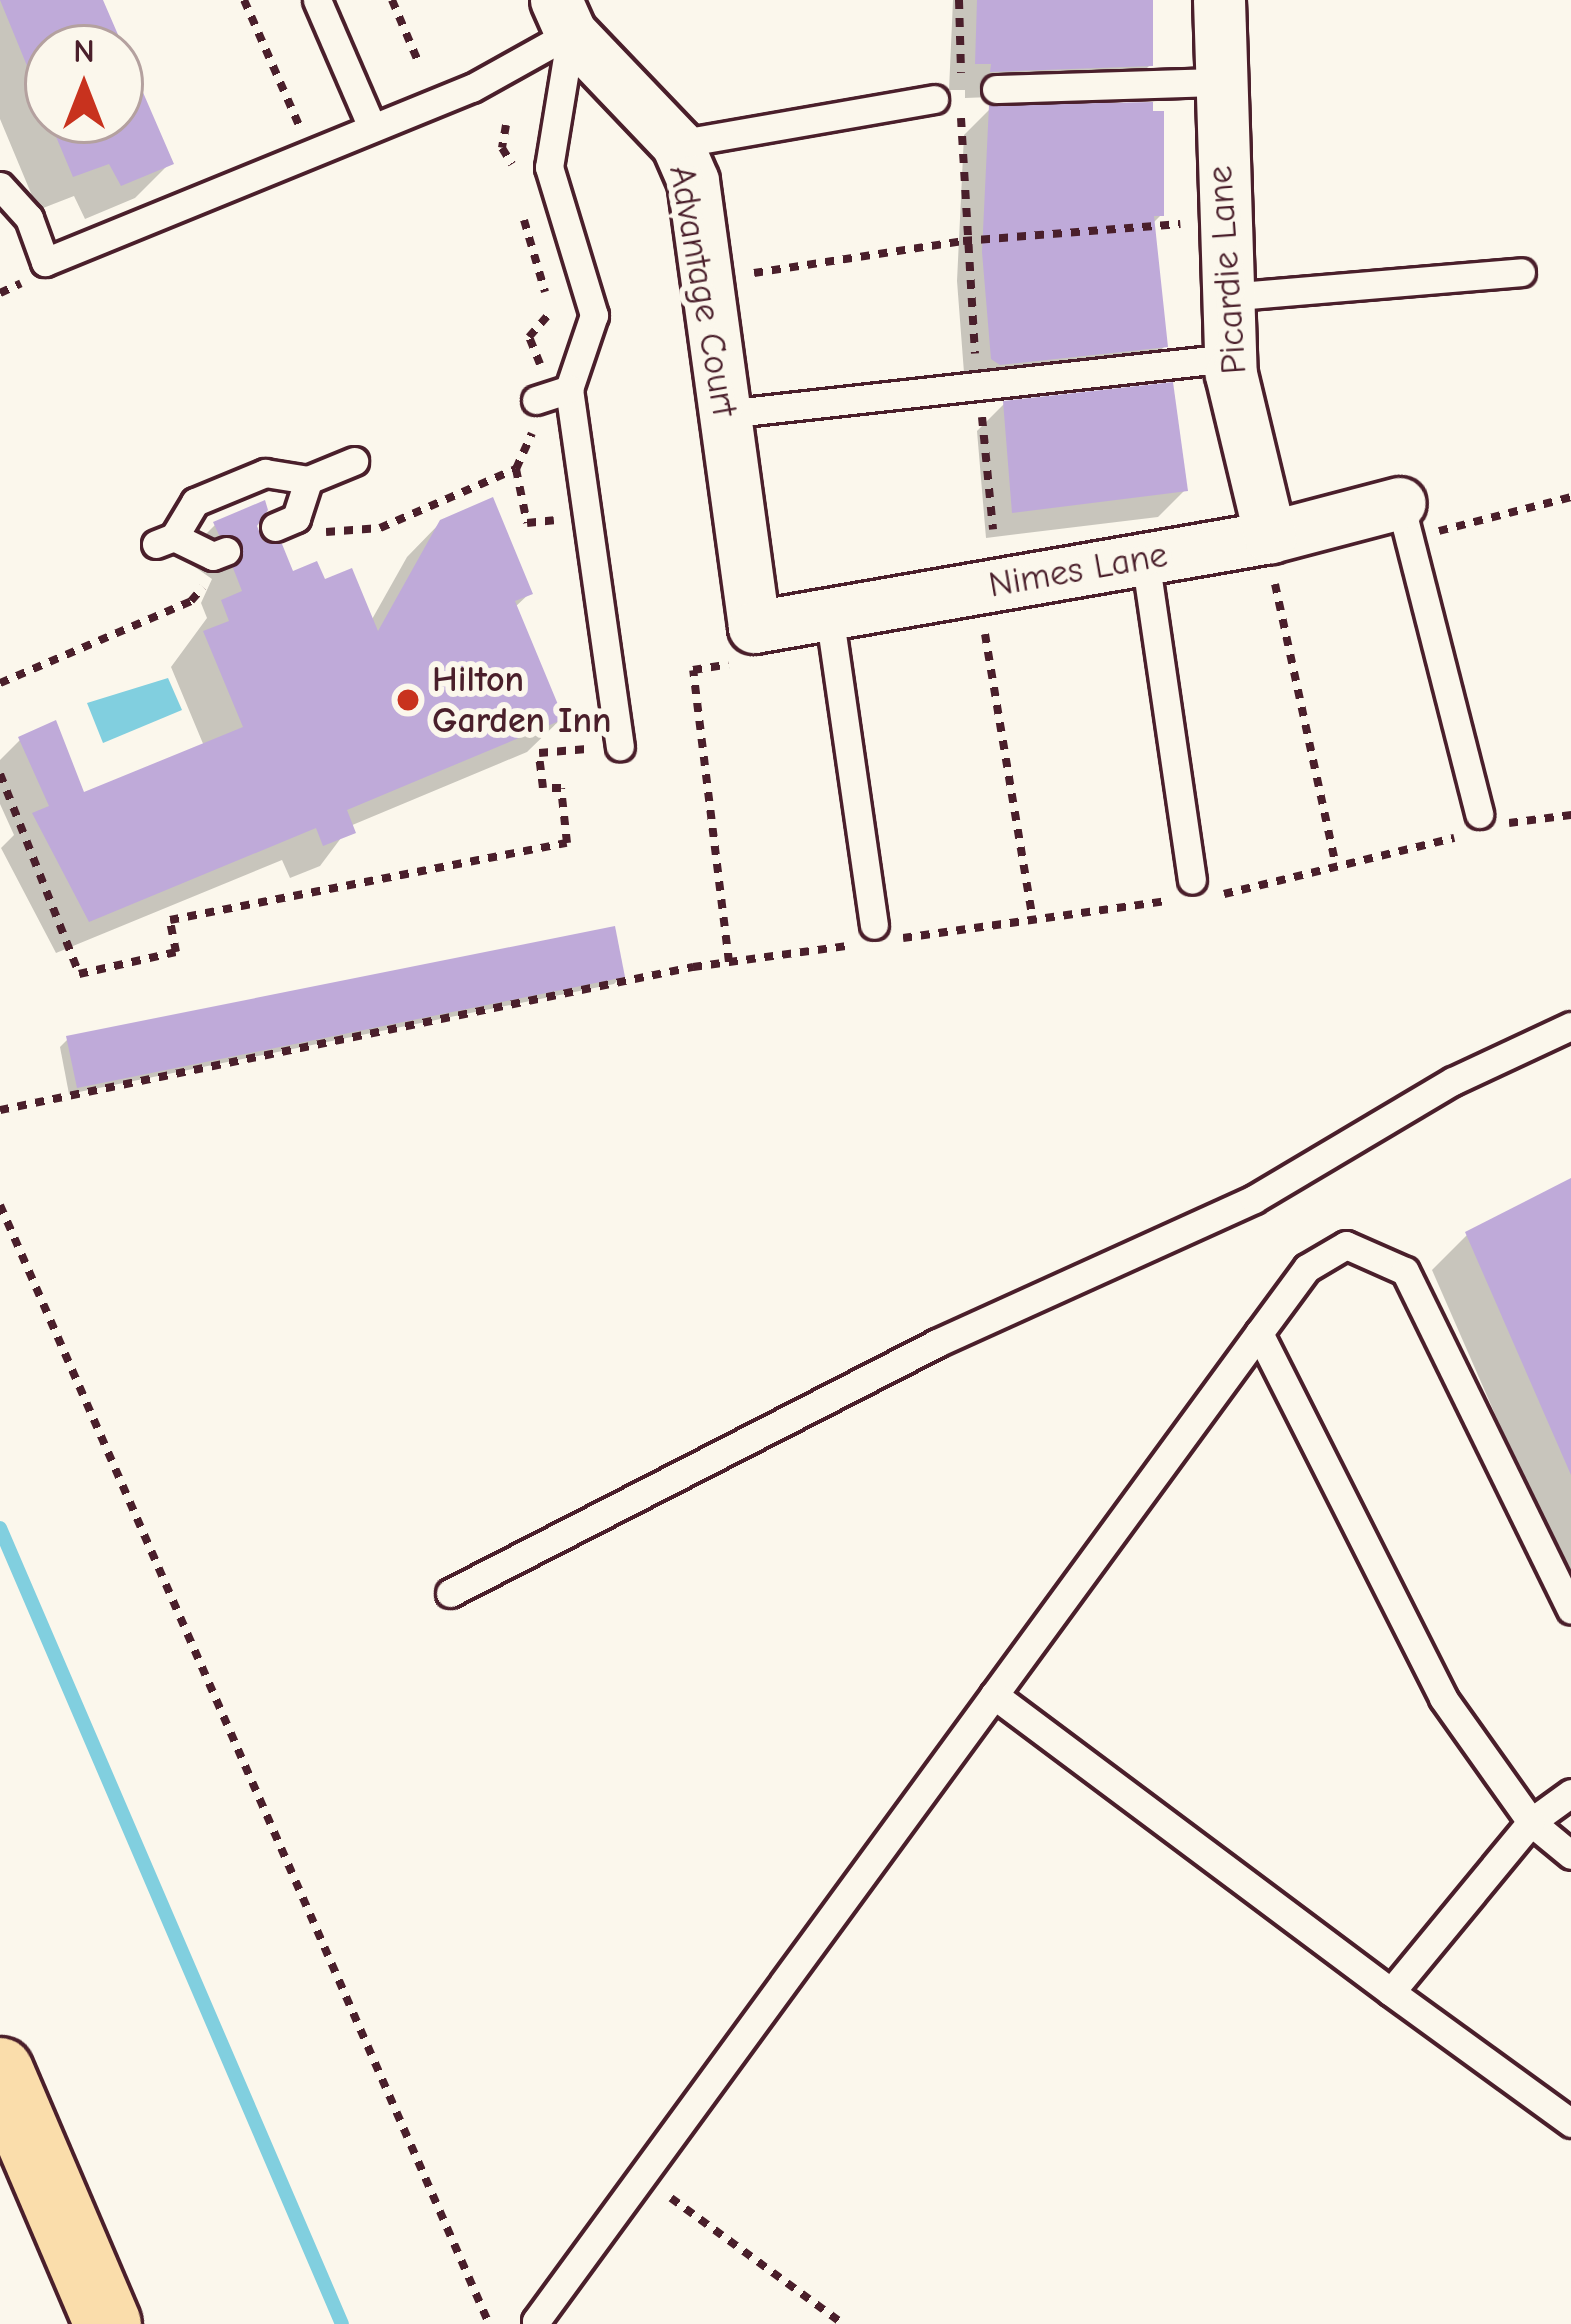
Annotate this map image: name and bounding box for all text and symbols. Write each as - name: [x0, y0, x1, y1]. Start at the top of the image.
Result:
- north arrow: [24, 24, 144, 144]
- text: N: [73, 32, 95, 70]
- street label: Advantage Court: [660, 162, 746, 420]
- street label: Picardie Lane: [1198, 164, 1256, 376]
- street label: Nimes Lane: [985, 533, 1171, 607]
- place label: Hilton Garden Inn: [432, 657, 612, 742]
- marker: Hilton Garden Inn: [395, 687, 421, 713]

